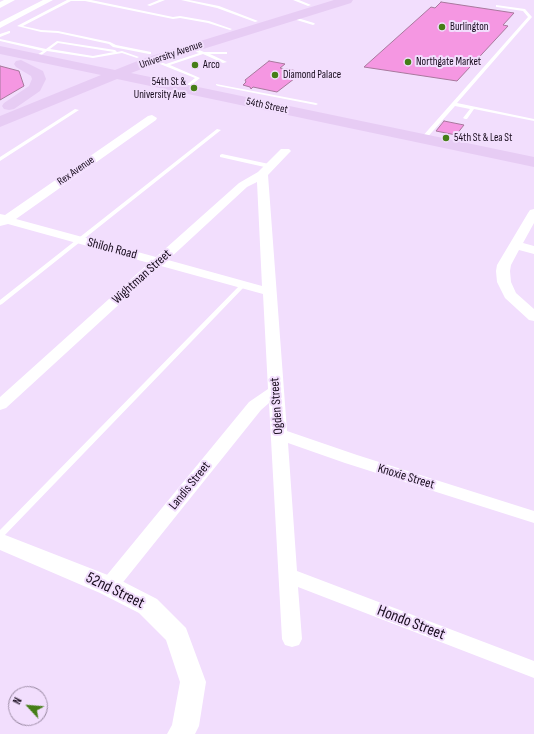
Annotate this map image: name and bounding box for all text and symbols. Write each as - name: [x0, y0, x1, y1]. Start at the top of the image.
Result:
- place label: Burlington: [450, 20, 489, 34]
- marker: Burlington: [437, 22, 447, 32]
- street label: University Avenue: [138, 38, 204, 72]
- place label: Northgate Market: [416, 55, 481, 69]
- marker: Northgate Market: [403, 57, 413, 67]
- place label: Arco: [203, 58, 220, 72]
- marker: Arco: [190, 60, 200, 70]
- place label: Diamond Palace: [283, 68, 341, 82]
- marker: Diamond Palace: [270, 70, 280, 80]
- place label: 54th St & University Ave: [134, 75, 186, 101]
- marker: 54th St & University Ave: [189, 83, 199, 93]
- street label: 54th Street: [245, 95, 289, 117]
- place label: 54th St & Lea St: [454, 131, 512, 145]
- marker: 54th St & Lea St: [441, 133, 451, 143]
- street label: Rex Avenue: [55, 154, 97, 188]
- street label: Shiloh Road: [86, 235, 138, 263]
- street label: Wightman Street: [109, 246, 175, 308]
- street label: Ogden Street: [267, 377, 287, 435]
- street label: Landis Street: [166, 459, 214, 513]
- street label: Knoxie Street: [376, 461, 436, 493]
- street label: 52nd Street: [83, 569, 147, 613]
- street label: Hondo Street: [374, 601, 448, 645]
- north arrow: [8, 686, 48, 726]
- text: N: [11, 695, 25, 706]

